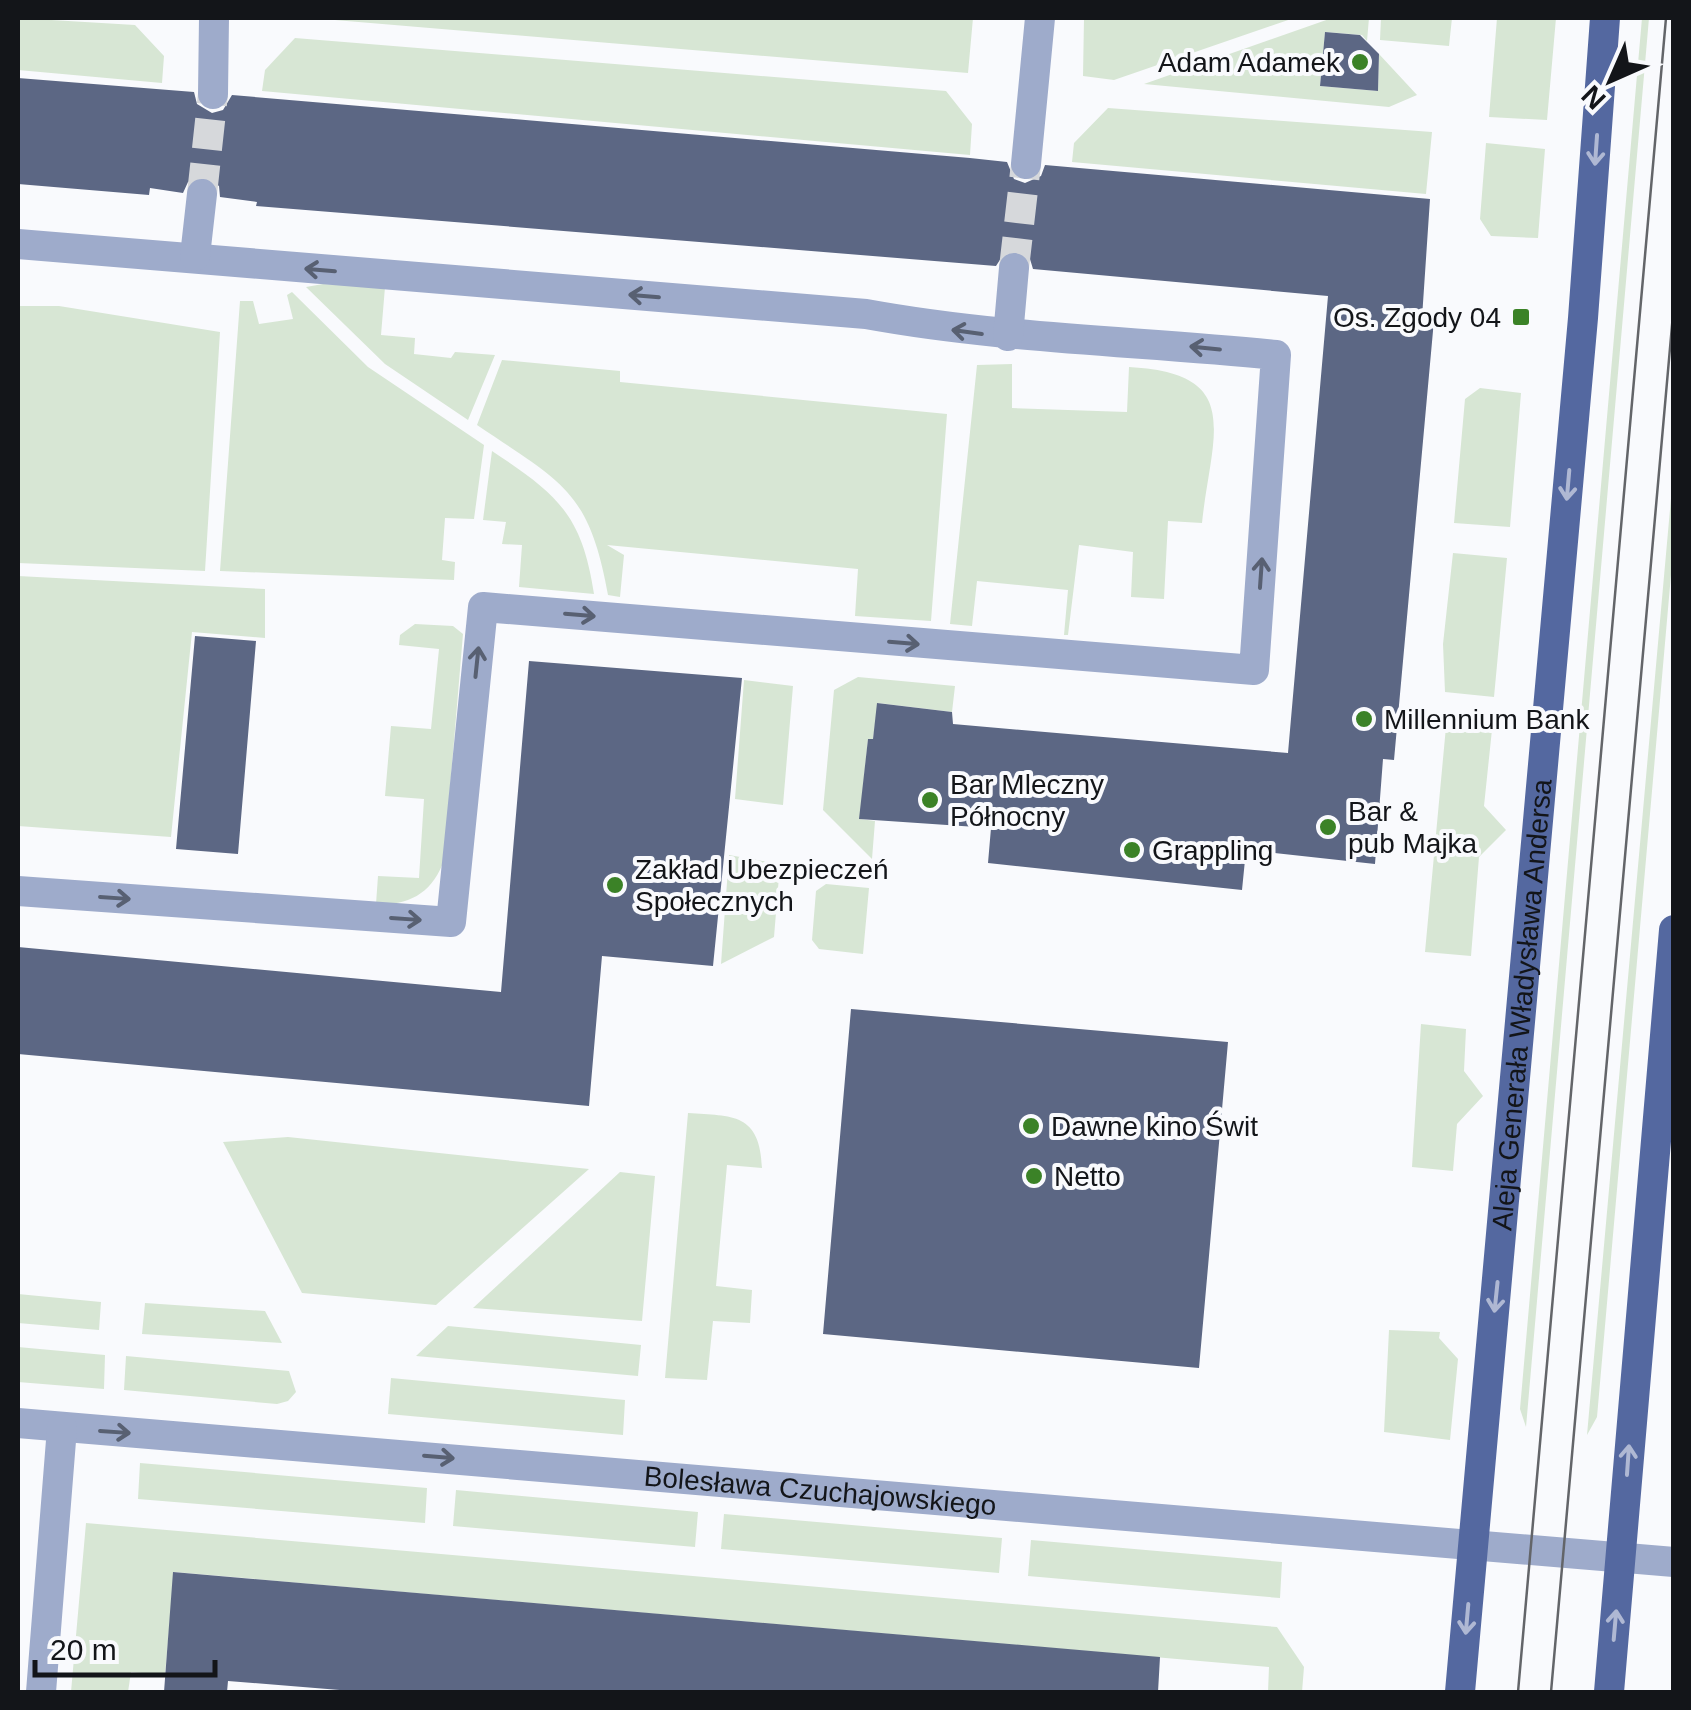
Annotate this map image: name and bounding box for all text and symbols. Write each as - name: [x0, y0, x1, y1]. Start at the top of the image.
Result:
- north arrow: [1561, 30, 1661, 130]
- place label: Adam Adamek: [1158, 47, 1341, 78]
- marker: Adam Adamek: [1349, 51, 1371, 73]
- text: N: [1576, 79, 1612, 115]
- one-way arrow: [1586, 133, 1605, 165]
- one-way arrow: [305, 260, 337, 279]
- one-way arrow: [629, 287, 661, 306]
- place label: Os. Zgody 04: [1333, 302, 1501, 333]
- marker: Os. Zgody 04: [1510, 306, 1532, 328]
- one-way arrow: [951, 322, 984, 341]
- one-way arrow: [1189, 338, 1221, 357]
- one-way arrow: [1559, 468, 1578, 501]
- one-way arrow: [1252, 557, 1271, 589]
- one-way arrow: [563, 606, 595, 625]
- one-way arrow: [887, 633, 919, 652]
- one-way arrow: [468, 647, 487, 679]
- place label: Millennium Bank: [1384, 704, 1590, 735]
- marker: Millennium Bank: [1353, 708, 1375, 730]
- place label: Bar Mleczny Północny: [950, 769, 1104, 832]
- street label: Aleja Generała Władysława Andersa: [1486, 777, 1557, 1232]
- marker: Bar Mleczny Północny: [919, 789, 941, 811]
- place label: Bar & pub Majka: [1348, 796, 1478, 859]
- marker: Bar & pub Majka: [1317, 816, 1339, 838]
- place label: Grappling: [1152, 835, 1273, 866]
- marker: Grappling: [1121, 839, 1143, 861]
- place label: Zakład Ubezpieczeń Społecznych: [635, 854, 889, 917]
- marker: Zakład Ubezpieczeń Społecznych: [604, 874, 626, 896]
- one-way arrow: [98, 889, 130, 908]
- one-way arrow: [389, 910, 421, 929]
- place label: Dawne kino Świt: [1051, 1110, 1258, 1142]
- marker: Dawne kino Świt: [1020, 1115, 1042, 1137]
- place label: Netto: [1054, 1161, 1121, 1192]
- marker: Netto: [1023, 1165, 1045, 1187]
- one-way arrow: [1487, 1280, 1506, 1312]
- one-way arrow: [98, 1422, 130, 1441]
- one-way arrow: [1619, 1444, 1638, 1476]
- one-way arrow: [422, 1448, 454, 1467]
- street label: Bolesława Czuchajowskiego: [643, 1460, 998, 1521]
- one-way arrow: [1458, 1602, 1477, 1634]
- one-way arrow: [1606, 1609, 1625, 1641]
- scale bar: [35, 1615, 215, 1677]
- text: 20 m: [50, 1633, 117, 1666]

